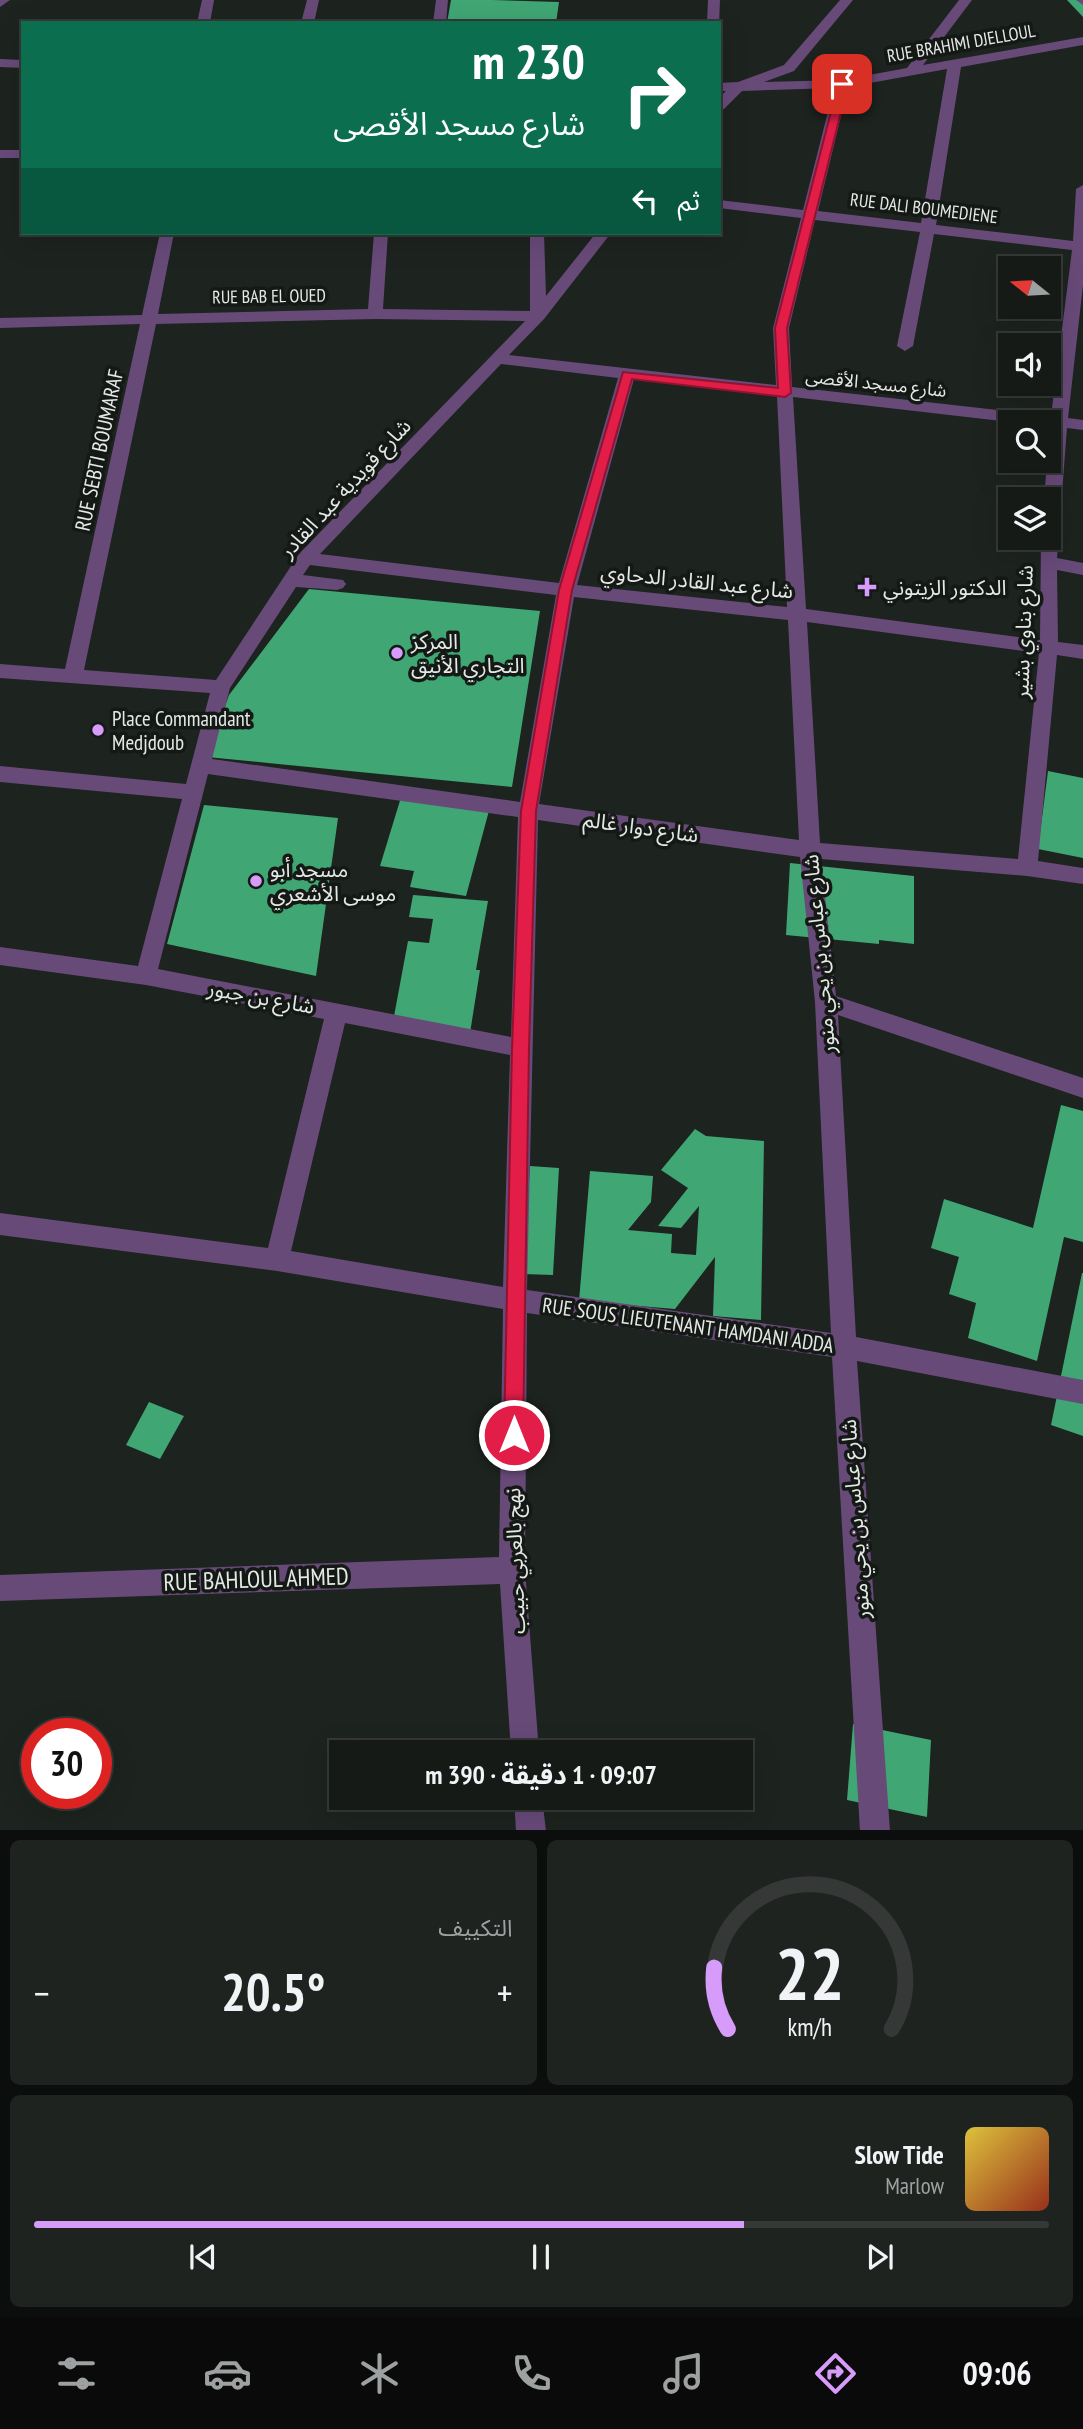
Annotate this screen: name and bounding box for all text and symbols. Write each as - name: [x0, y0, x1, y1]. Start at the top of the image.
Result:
- street label: RUE BRAHIMI DJELLOUL: [885, 19, 1037, 67]
- text: 230 m: [472, 29, 585, 93]
- icon: right: [609, 49, 700, 140]
- pin: [812, 54, 872, 114]
- icon: arrive: [823, 65, 861, 103]
- text: شارع مسجد الأقصى: [333, 102, 585, 144]
- icon: left: [626, 182, 664, 220]
- text: ثم: [678, 184, 700, 217]
- street label: RUE DALI BOUMEDIENE: [849, 188, 999, 228]
- north arrow: [998, 256, 1060, 318]
- map controls: [998, 256, 1061, 550]
- street label: RUE BAB EL OUED: [212, 284, 326, 308]
- button: sound: [998, 333, 1061, 396]
- street label: شارع مسجد الأقصى: [804, 364, 948, 405]
- street label: RUE SEBTI BOUMARAF: [69, 367, 129, 533]
- button: search: [998, 410, 1061, 473]
- street label: شارع قويدية عبد القادر: [273, 413, 418, 566]
- button: layers: [998, 487, 1061, 550]
- street label: شارع عبد القادر الدحاوي: [599, 557, 795, 607]
- street label: شارع بناوي بشير: [1007, 565, 1042, 700]
- place label: الدكتور الزيتوني: [883, 574, 1006, 603]
- marker: الدكتور الزيتوني: [857, 577, 877, 597]
- place label: المركز التجاري الأنيق: [410, 628, 525, 681]
- marker: المركز التجاري الأنيق: [389, 645, 405, 661]
- place label: Place Commandant Medjdoub: [112, 705, 251, 756]
- marker: Place Commandant Medjdoub: [90, 722, 106, 738]
- street label: شارع دوار غالم: [581, 806, 700, 850]
- street label: شارع عباس بن يحي منور: [797, 853, 844, 1056]
- place label: مسجد أبو موسى الأشعري: [270, 856, 396, 909]
- marker: مسجد أبو موسى الأشعري: [248, 873, 264, 889]
- street label: شارع بن جبور: [204, 974, 317, 1022]
- street label: RUE SOUS LIEUTENANT HAMDANI ADDA: [541, 1291, 835, 1359]
- position arrow: [477, 1398, 551, 1472]
- street label: شارع عباس بن يحي منور: [835, 1418, 878, 1621]
- street label: نهج بالعربي حبيب: [499, 1487, 534, 1634]
- street label: RUE BAHLOUL AHMED: [163, 1560, 349, 1598]
- speed limit sign: 30: [21, 1718, 112, 1809]
- text: 09:07 · 1 دقيقة · 390 m: [425, 1758, 657, 1791]
- text: التكييف: [438, 1913, 513, 1942]
- text: 22: [775, 1925, 845, 2019]
- text: 20.5°: [221, 1958, 326, 2025]
- text: −: [34, 1968, 50, 2017]
- text: +: [497, 1968, 513, 2017]
- text: km/h: [788, 2010, 832, 2042]
- text: Slow Tide: [854, 2138, 944, 2171]
- text: Marlow: [885, 2171, 944, 2200]
- icon: previous: [184, 2238, 222, 2276]
- icon: pause: [522, 2238, 560, 2276]
- icon: next: [861, 2238, 899, 2276]
- icon: filters: [52, 2349, 101, 2398]
- icon: car: [203, 2349, 252, 2398]
- icon: climate: [355, 2349, 404, 2398]
- icon: phone: [507, 2349, 556, 2398]
- icon: music: [659, 2349, 708, 2398]
- icon: directions: [811, 2349, 860, 2398]
- text: 09:06: [962, 2352, 1032, 2394]

